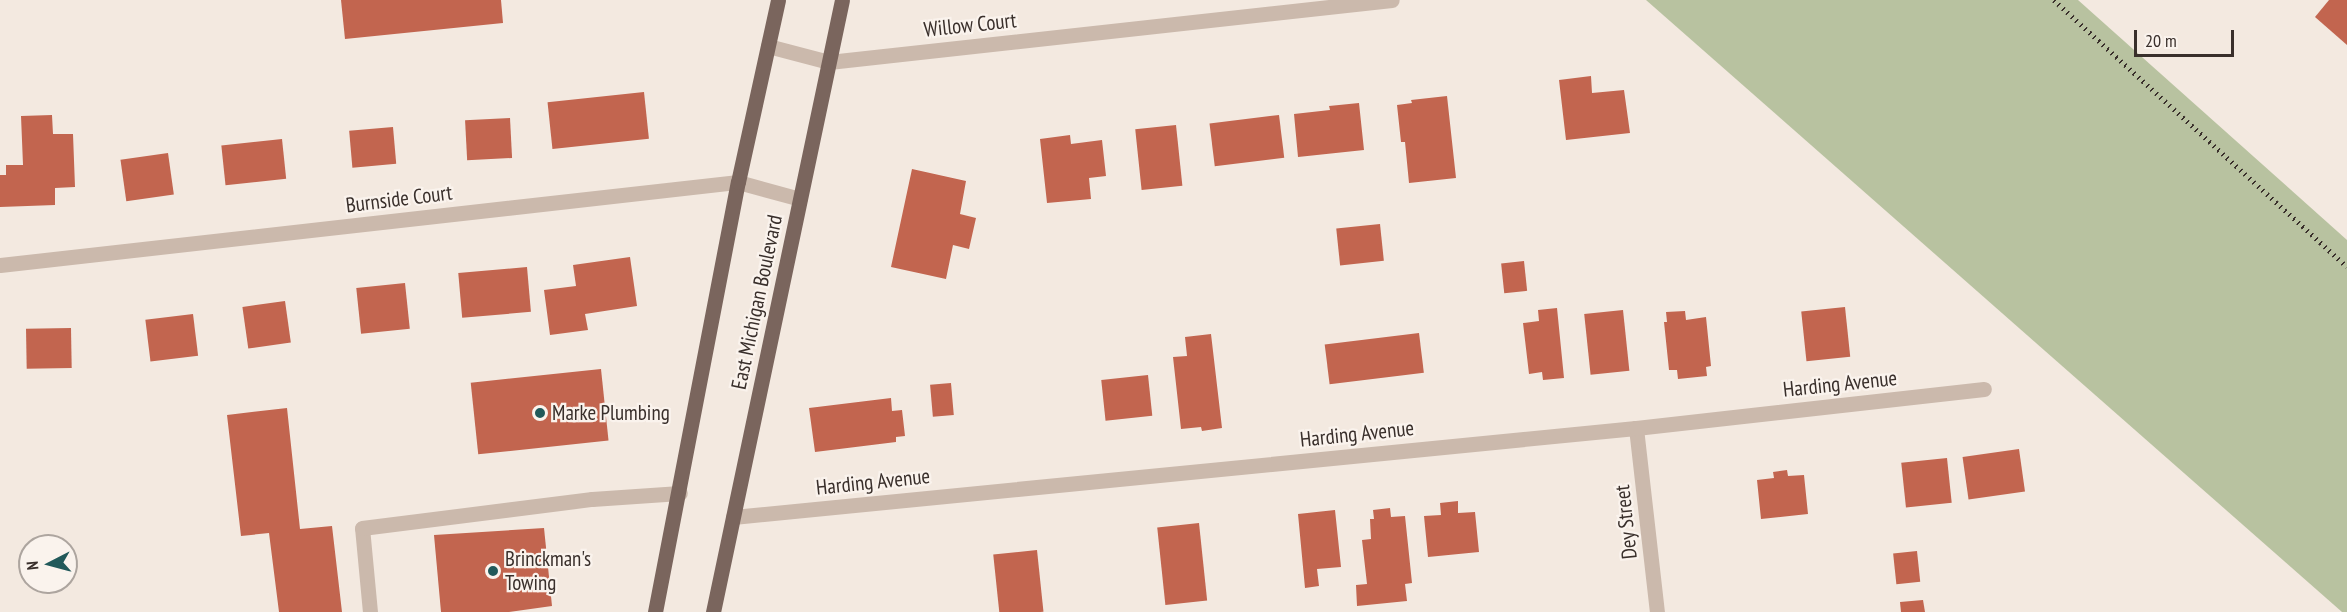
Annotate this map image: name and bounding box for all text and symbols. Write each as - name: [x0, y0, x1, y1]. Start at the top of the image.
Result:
- street label: Willow Court: [922, 8, 1018, 42]
- scale bar: [2137, 18, 2238, 56]
- text: 20 m: [2145, 29, 2177, 52]
- street label: Burnside Court: [344, 180, 454, 218]
- street label: East Michigan Boulevard: [726, 212, 788, 392]
- street label: Harding Avenue: [1782, 365, 1898, 403]
- place label: Marke Plumbing: [552, 400, 670, 426]
- marker: Marke Plumbing: [533, 406, 547, 420]
- street label: Harding Avenue: [1299, 415, 1415, 453]
- street label: Harding Avenue: [815, 463, 931, 501]
- street label: Dey Street: [1610, 483, 1642, 561]
- north arrow: [18, 534, 78, 594]
- place label: Brinckman's Towing: [505, 546, 591, 596]
- text: N: [22, 560, 42, 571]
- marker: Brinckman's Towing: [486, 564, 500, 578]

